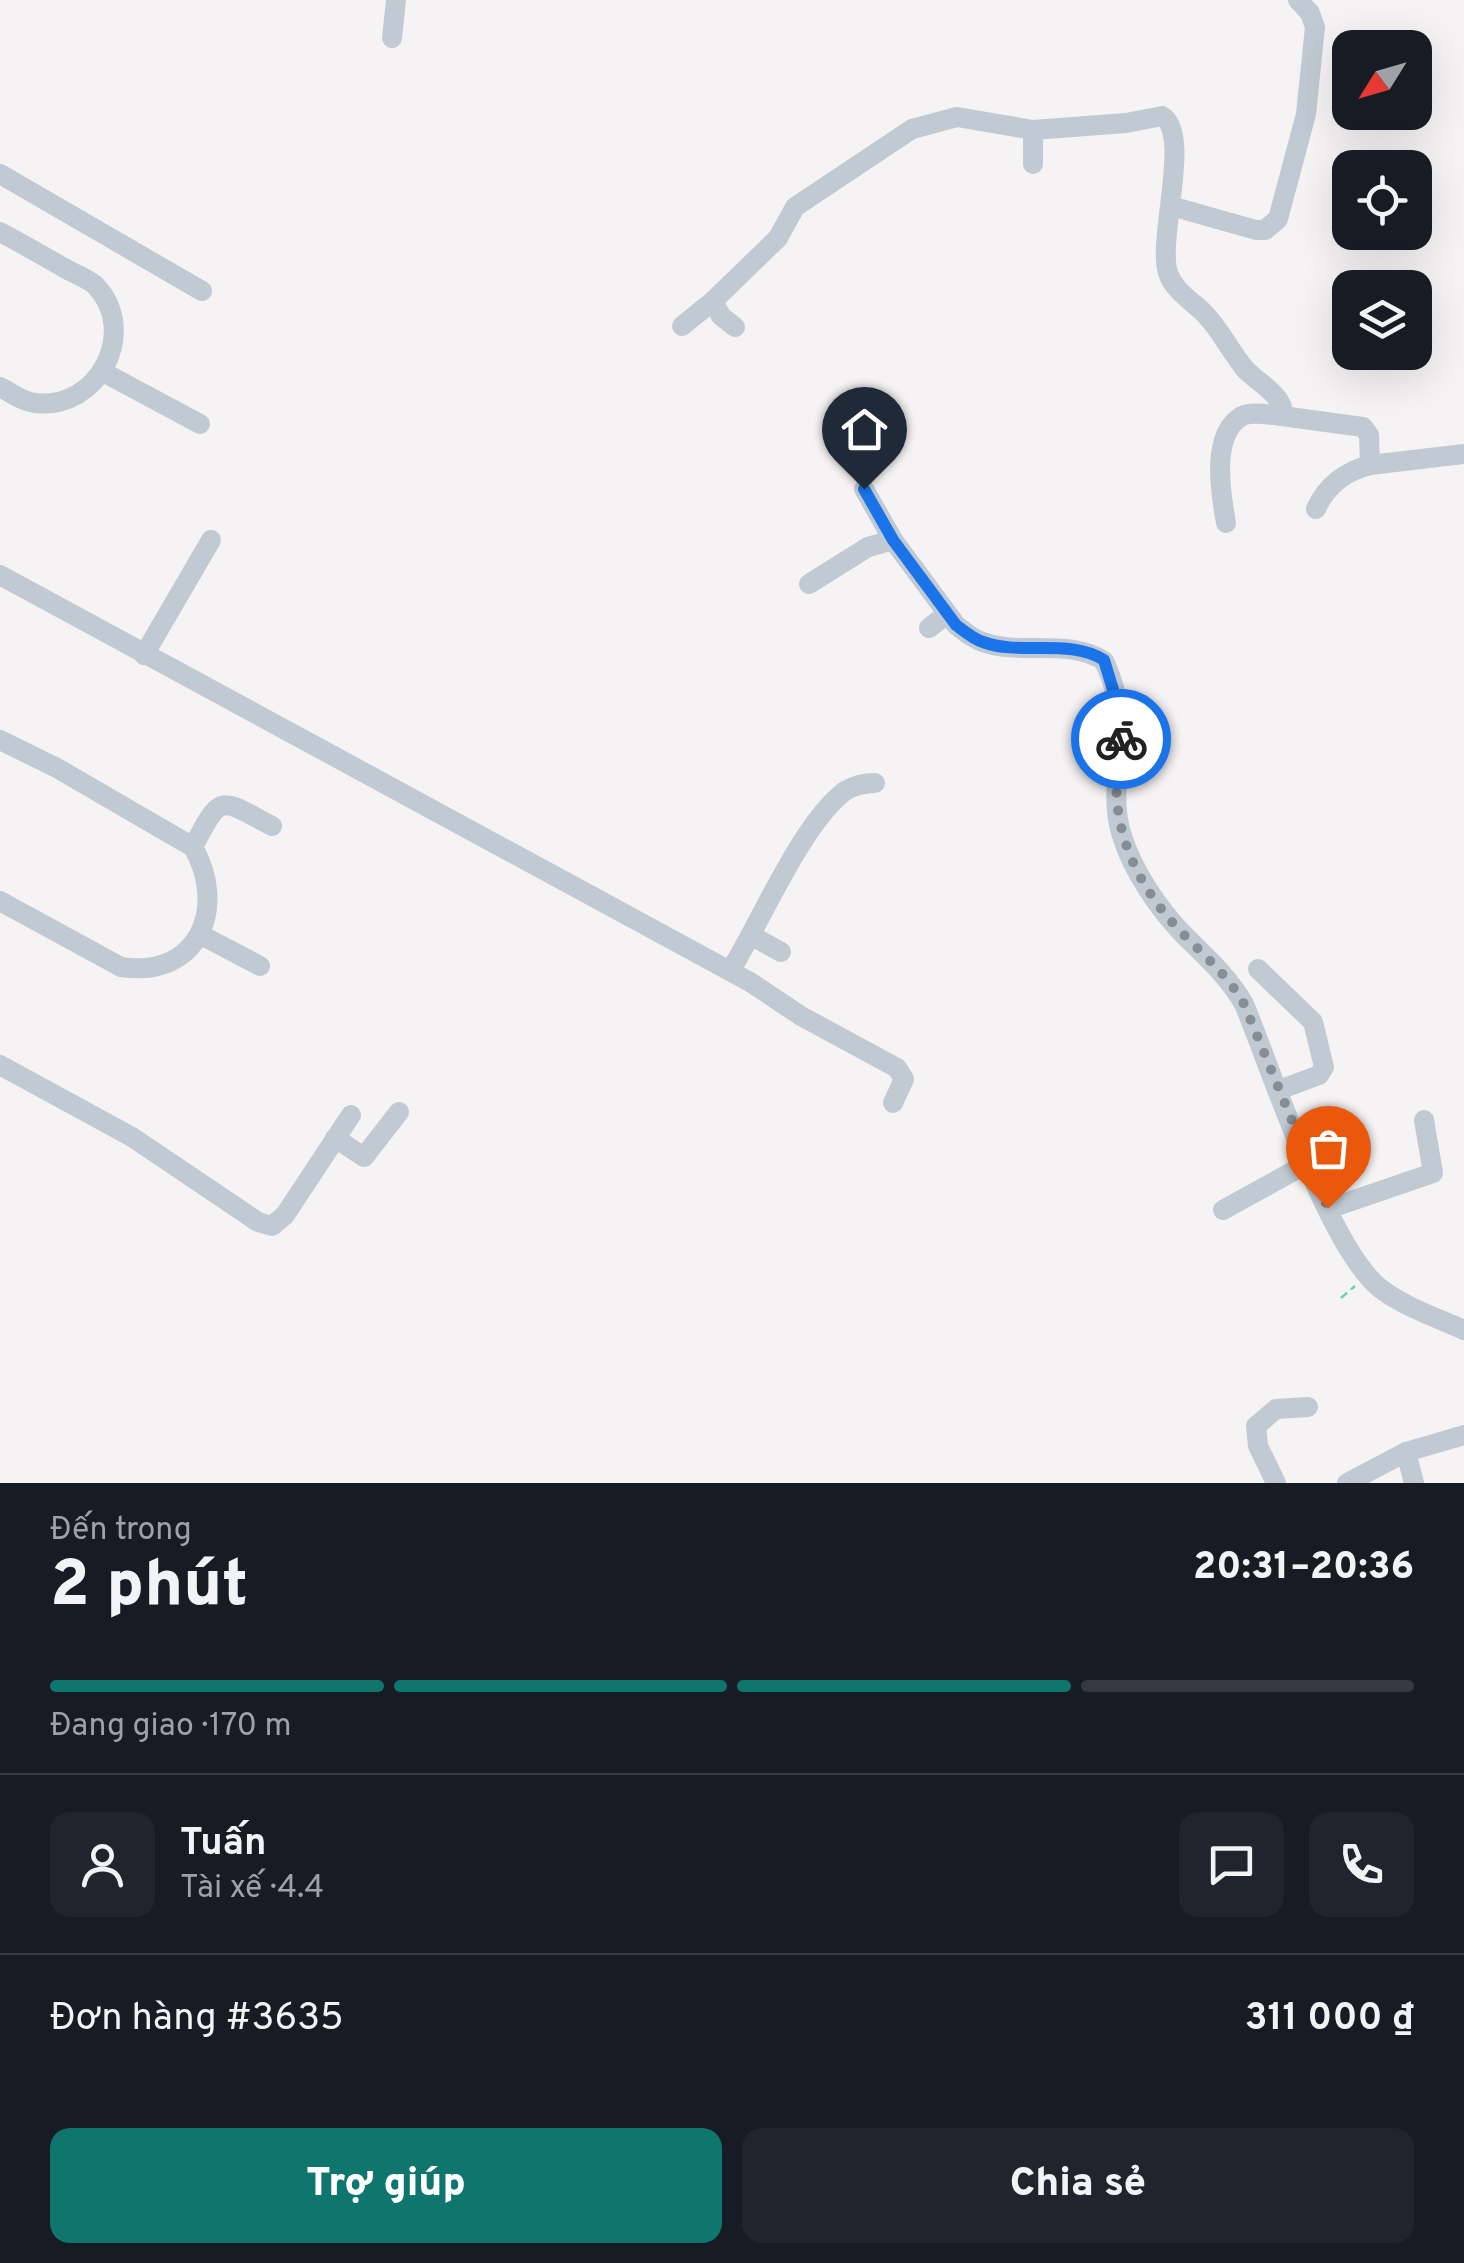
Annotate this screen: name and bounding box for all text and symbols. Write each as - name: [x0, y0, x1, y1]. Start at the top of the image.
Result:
- north arrow: [1332, 30, 1432, 130]
- map controls: [1332, 30, 1432, 370]
- button: locate: [1332, 150, 1432, 250]
- button: layers: [1332, 270, 1432, 370]
- pin: [822, 387, 907, 490]
- icon: home: [837, 402, 892, 457]
- courier: [1071, 689, 1171, 789]
- icon: bike: [1094, 712, 1149, 767]
- pin: [1286, 1106, 1371, 1209]
- icon: bag: [1301, 1121, 1356, 1176]
- text: Đến trong: [50, 1511, 192, 1551]
- text: 20:31–20:36: [1193, 1544, 1414, 1593]
- text: 2 phút: [50, 1547, 248, 1629]
- text: Đang giao · 170 m: [50, 1707, 292, 1747]
- button: person: [50, 1812, 155, 1917]
- button: chat: [1179, 1812, 1284, 1917]
- button: phone: [1309, 1812, 1414, 1917]
- text: Tuấn: [180, 1820, 267, 1869]
- text: Tài xế · 4.4: [180, 1869, 324, 1909]
- text: Đơn hàng #3635: [50, 1995, 344, 2044]
- text: 311 000 ₫: [1245, 1995, 1414, 2044]
- button: Trợ giúp: [50, 2128, 722, 2243]
- button: Chia sẻ: [742, 2128, 1414, 2243]

